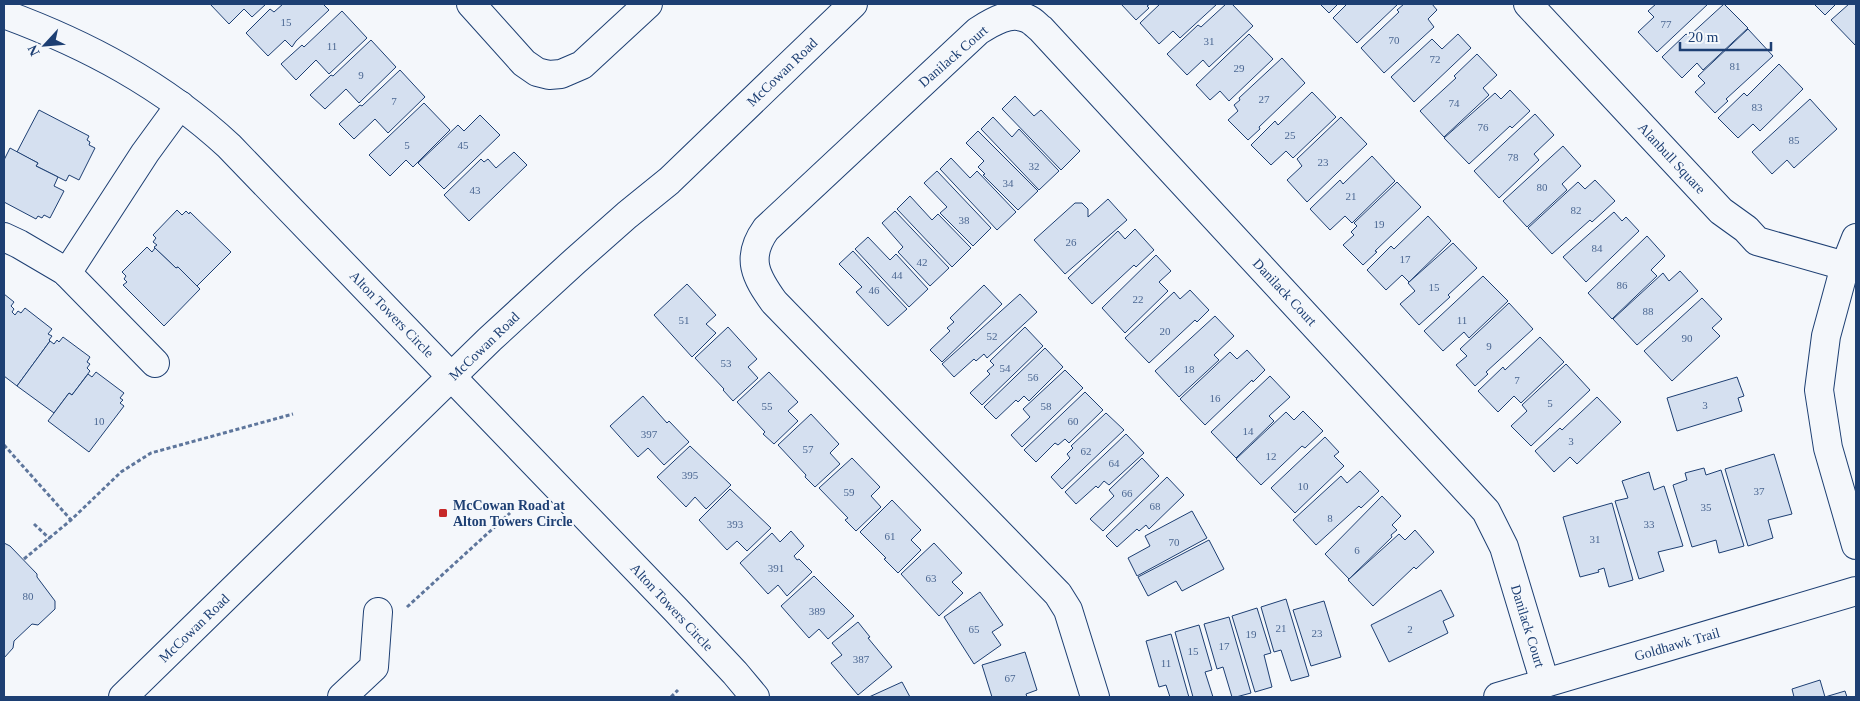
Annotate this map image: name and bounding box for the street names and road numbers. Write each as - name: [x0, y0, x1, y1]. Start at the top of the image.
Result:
- street label: Danilack Court: [916, 22, 991, 90]
- street label: McCowan Road: [744, 35, 820, 109]
- street label: Alanbull Square: [1635, 120, 1708, 197]
- street label: Danilack Court: [1250, 256, 1319, 329]
- street label: Alton Towers Circle: [347, 268, 437, 361]
- street label: McCowan Road: [446, 309, 522, 383]
- street label: Alton Towers Circle: [627, 561, 716, 654]
- street label: Danilack Court: [1508, 583, 1547, 670]
- street label: McCowan Road: [156, 591, 232, 665]
- street label: Goldhawk Trail: [1633, 625, 1722, 664]

